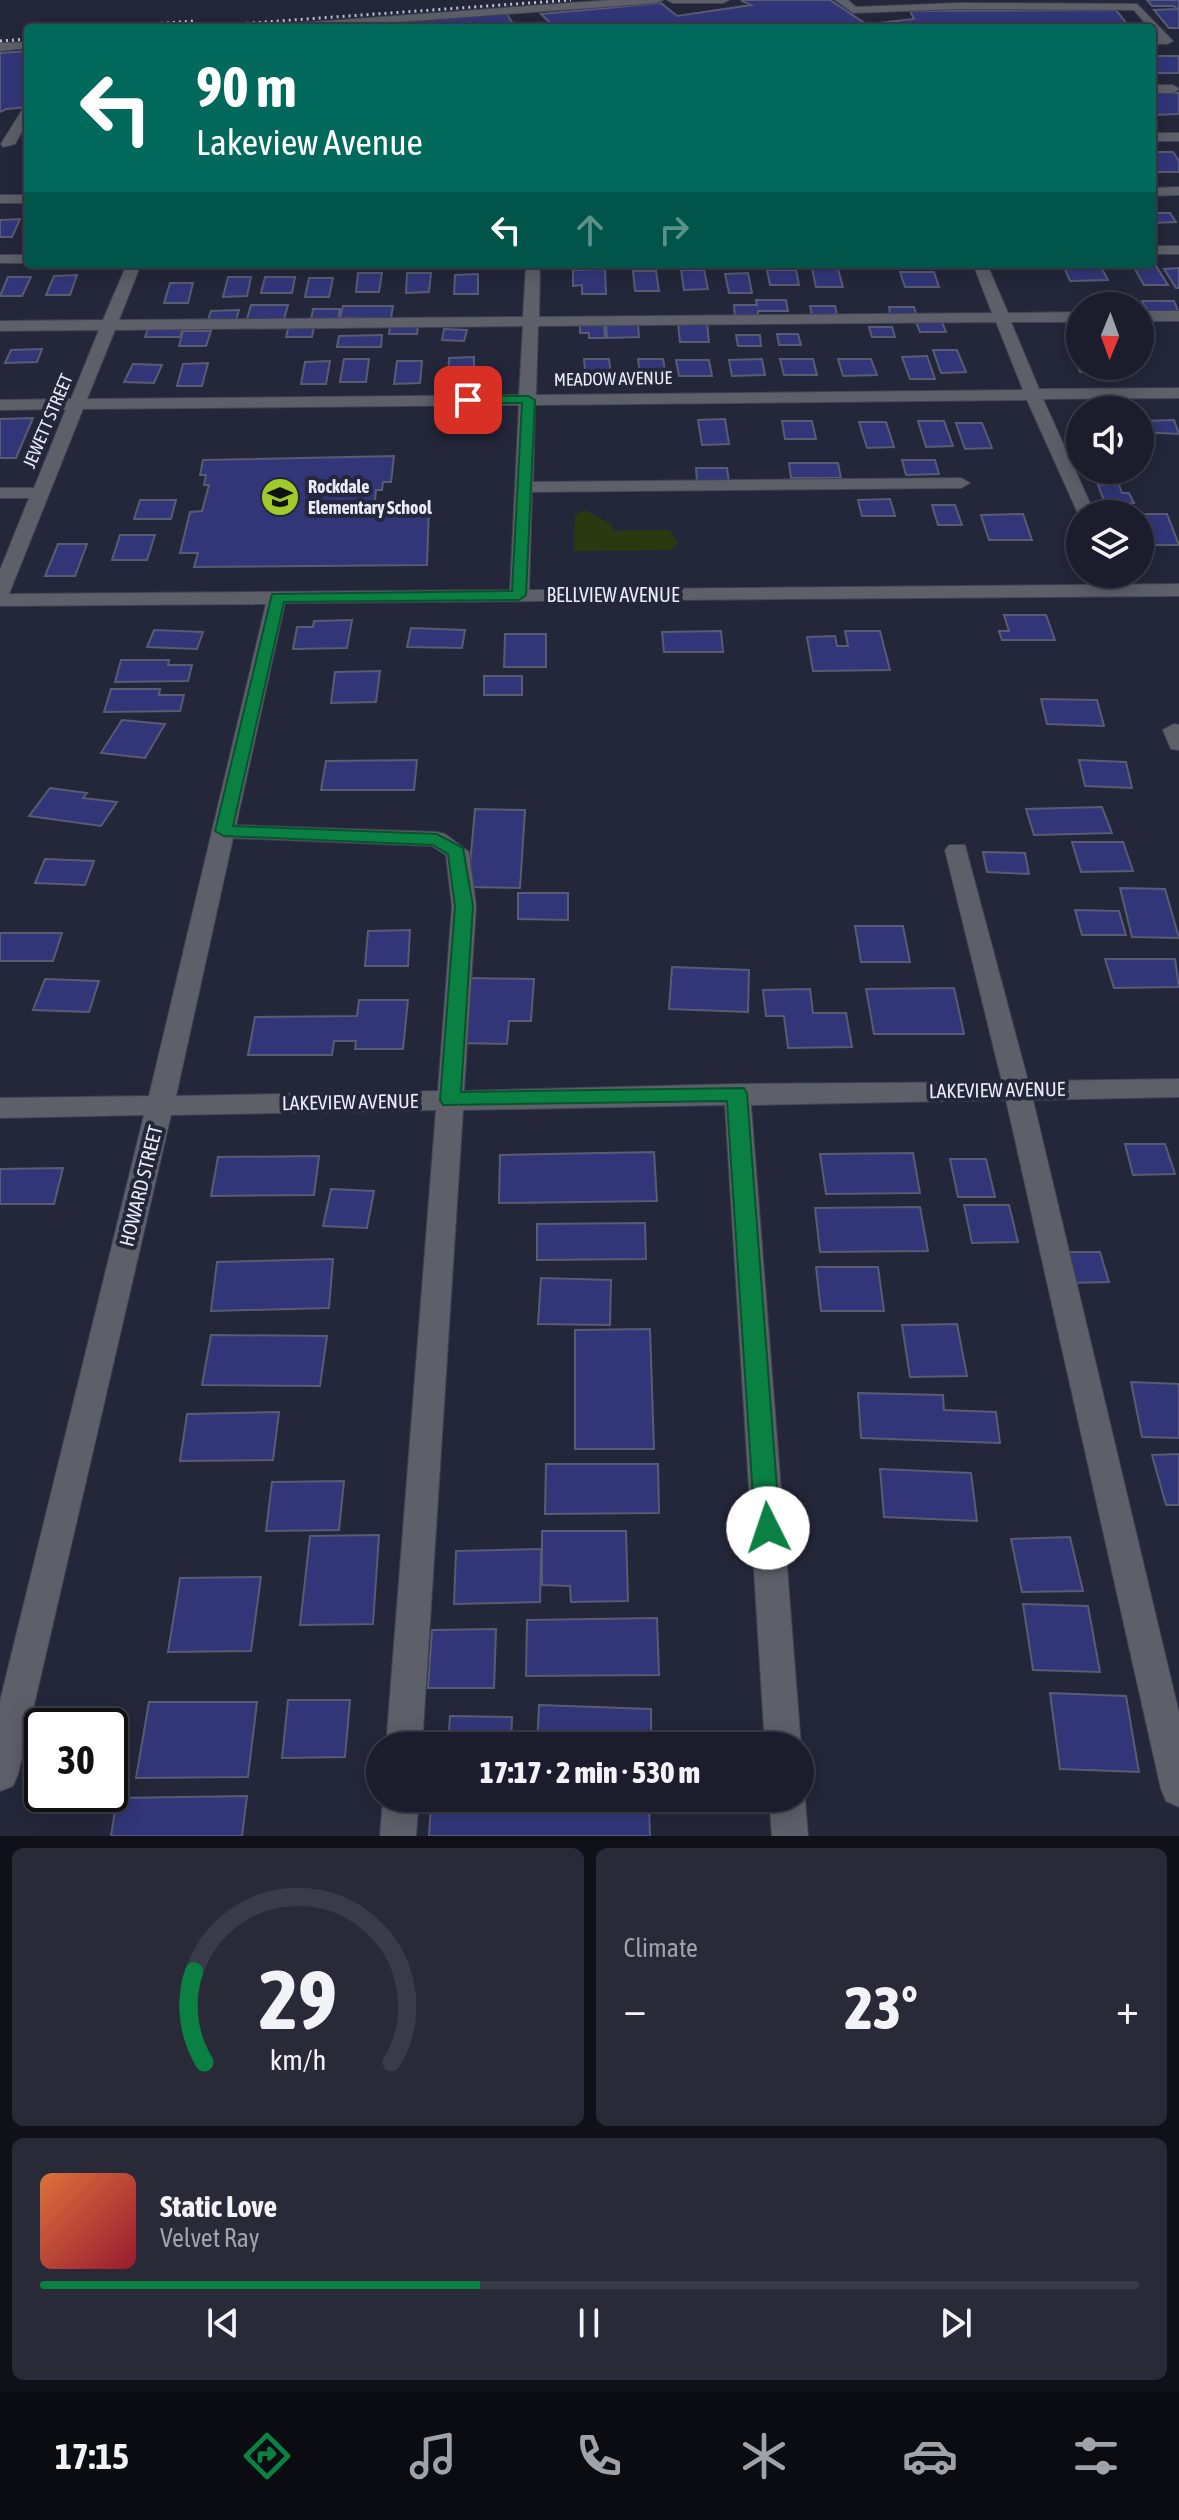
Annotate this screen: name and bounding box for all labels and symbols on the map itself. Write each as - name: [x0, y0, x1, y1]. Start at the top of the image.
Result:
- north arrow: [1066, 292, 1154, 380]
- pin: [434, 366, 502, 434]
- street label: MEADOW AVENUE: [554, 367, 673, 390]
- street label: JEWETT STREET: [18, 371, 77, 471]
- school or university icon: Rockdale Elementary School: [259, 476, 301, 518]
- place label: Rockdale Elementary School: [308, 476, 432, 518]
- street label: BELLVIEW AVENUE: [547, 583, 680, 606]
- street label: LAKEVIEW AVENUE: [929, 1077, 1066, 1102]
- street label: LAKEVIEW AVENUE: [282, 1089, 419, 1114]
- street label: HOWARD STREET: [114, 1123, 167, 1249]
- position arrow: [726, 1486, 810, 1570]
- speed limit sign: 30: [24, 1708, 128, 1812]

